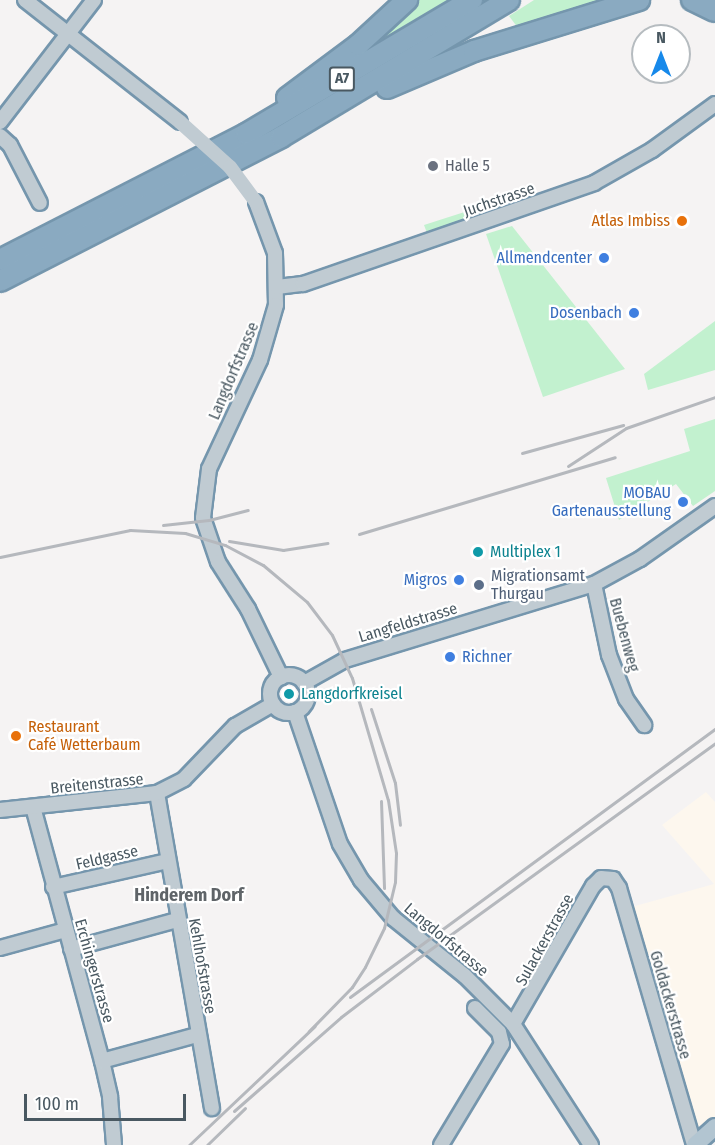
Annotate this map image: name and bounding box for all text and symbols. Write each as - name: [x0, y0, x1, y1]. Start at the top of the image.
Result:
- north arrow: [631, 24, 691, 84]
- text: N: [656, 28, 666, 47]
- road number: A7: [328, 67, 356, 91]
- place label: Halle 5: [445, 156, 490, 176]
- marker: Halle 5: [426, 159, 440, 173]
- street label: Juchstrasse: [461, 179, 537, 221]
- place label: Atlas Imbiss: [592, 211, 670, 231]
- marker: Atlas Imbiss: [675, 214, 689, 228]
- place label: Allmendcenter: [497, 248, 592, 268]
- marker: Allmendcenter: [597, 251, 611, 265]
- place label: Dosenbach: [550, 303, 622, 323]
- marker: Dosenbach: [627, 306, 641, 320]
- street label: Langdorfstrasse: [205, 319, 263, 423]
- place label: MOBAU Gartenausstellung: [552, 483, 671, 521]
- marker: MOBAU Gartenausstellung: [676, 495, 690, 509]
- place label: Multiplex 1: [490, 542, 561, 562]
- marker: Multiplex 1: [471, 545, 485, 559]
- place label: Migrationsamt Thurgau: [491, 566, 585, 604]
- place label: Migros: [404, 570, 447, 590]
- marker: Migros: [452, 573, 466, 587]
- marker: Migrationsamt Thurgau: [472, 578, 486, 592]
- street label: Buebenweg: [605, 596, 643, 674]
- street label: Langfeldstrasse: [356, 599, 460, 647]
- place label: Richner: [462, 647, 512, 667]
- marker: Richner: [443, 650, 457, 664]
- place label: Langdorfkreisel: [301, 684, 402, 704]
- marker: Langdorfkreisel: [282, 687, 296, 701]
- place label: Restaurant Café Wetterbaum: [28, 717, 141, 755]
- marker: Restaurant Café Wetterbaum: [9, 729, 23, 743]
- street label: Breitenstrasse: [50, 770, 144, 798]
- street label: Feldgasse: [74, 842, 140, 874]
- district label: Hinderem Dorf: [134, 884, 244, 906]
- street label: Sulackerstrasse: [512, 891, 578, 989]
- street label: Langdorfstrasse: [400, 899, 492, 981]
- street label: Erchingerstrasse: [70, 917, 118, 1025]
- street label: Kehlhofstrasse: [184, 917, 220, 1015]
- street label: Goldackerstrasse: [645, 949, 695, 1061]
- scale bar: [27, 1082, 189, 1120]
- text: 100 m: [35, 1093, 79, 1115]

